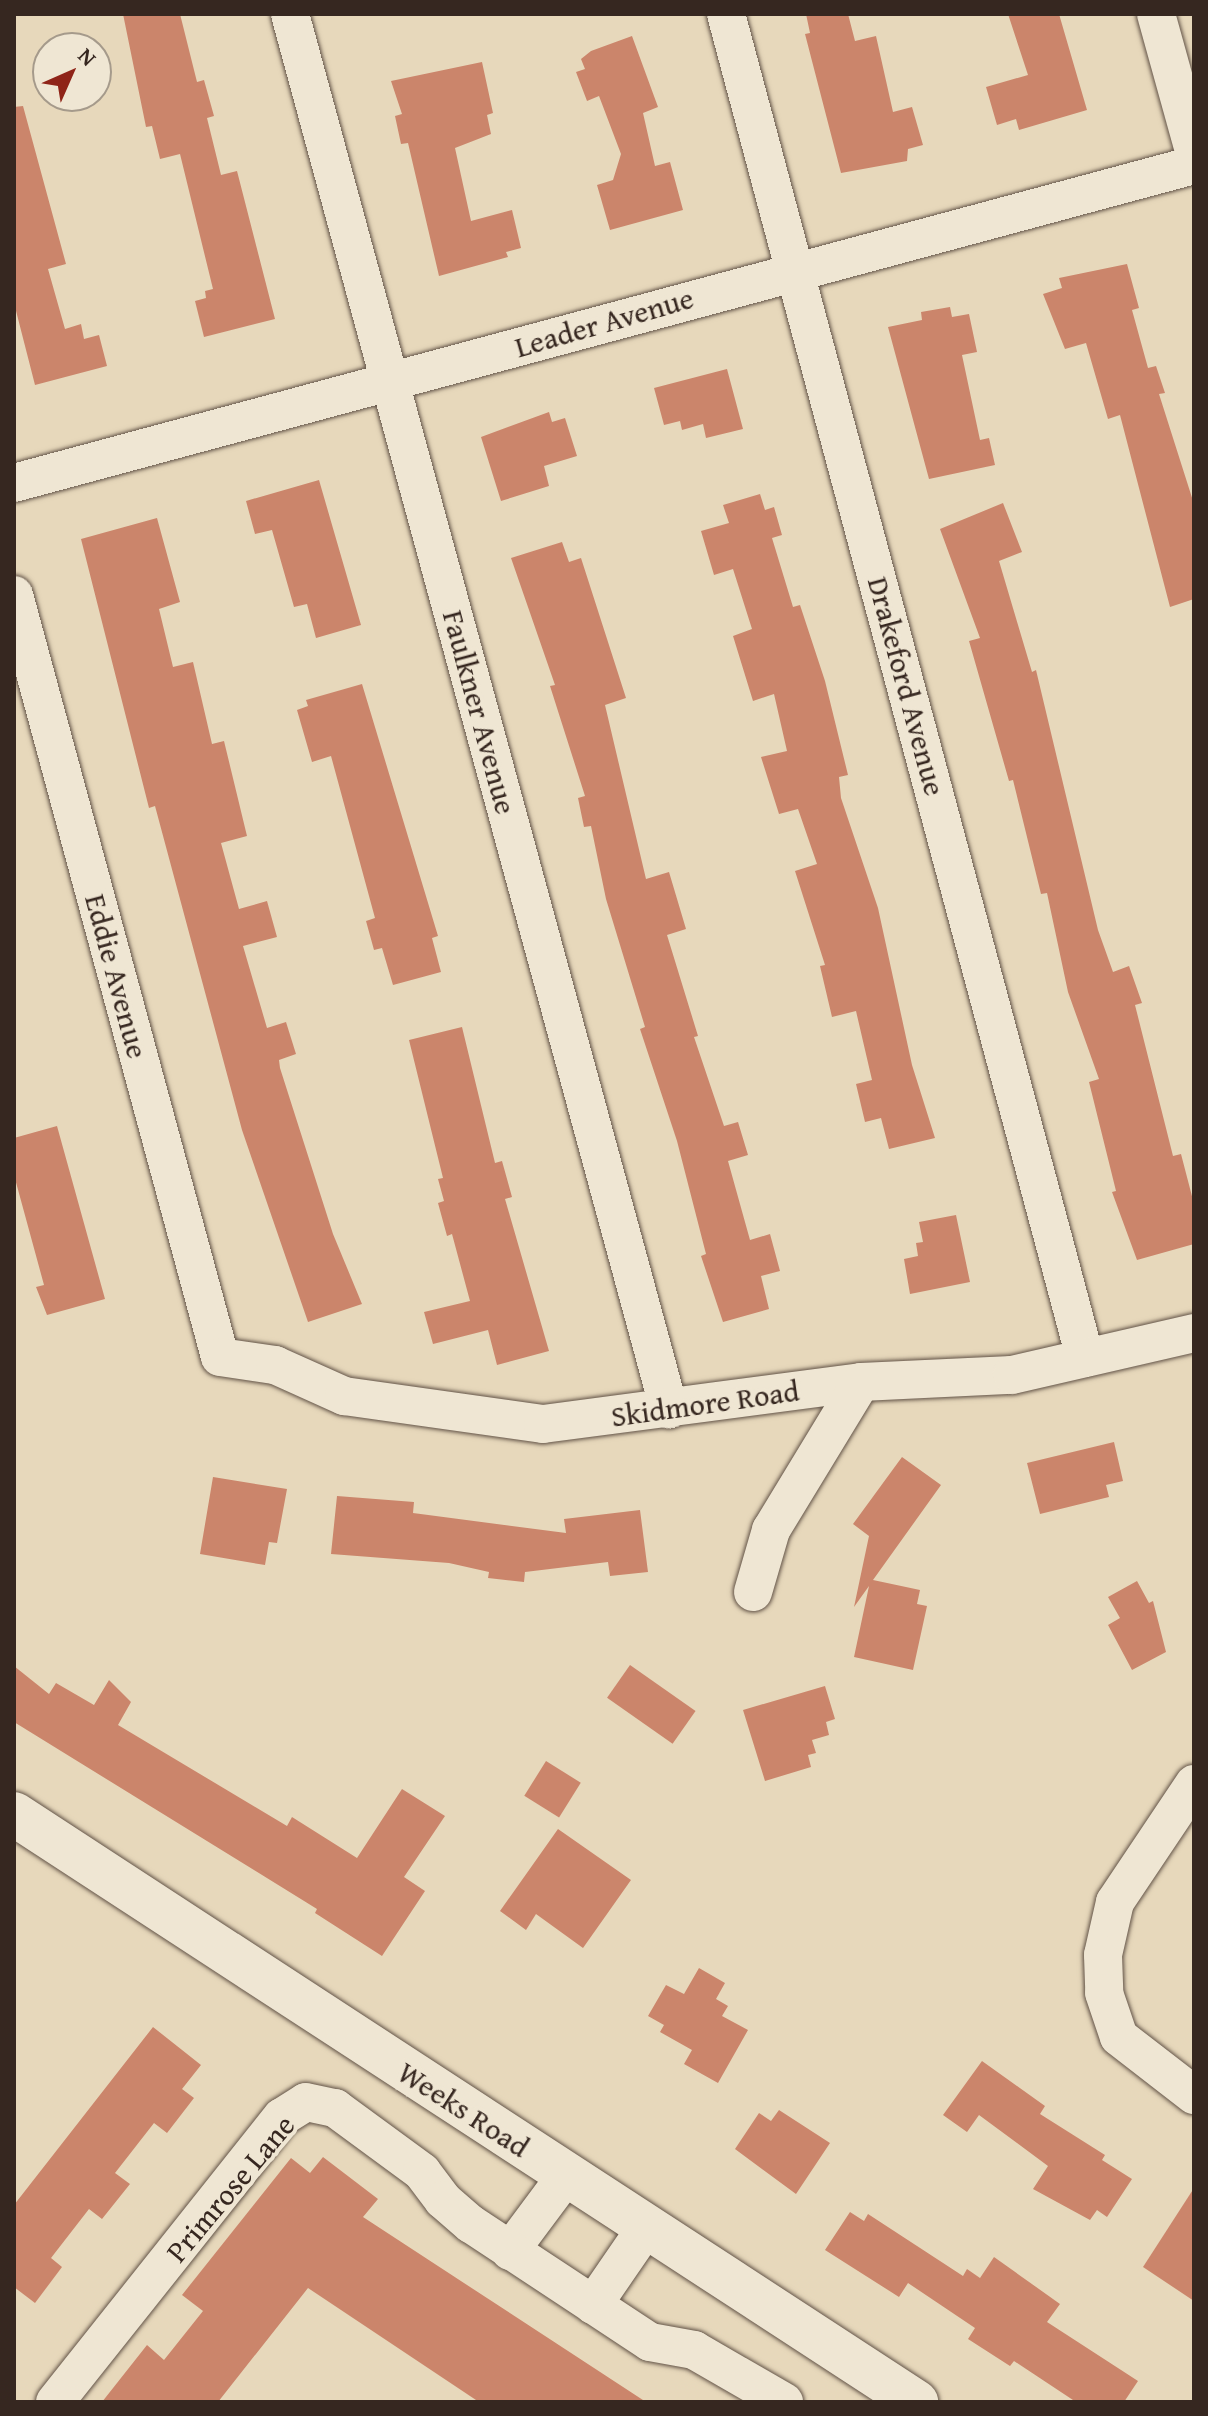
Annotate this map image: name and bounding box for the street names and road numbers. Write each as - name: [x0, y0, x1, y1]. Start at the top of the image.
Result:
- street label: Leader Avenue: [511, 279, 697, 365]
- street label: Drakeford Avenue: [860, 573, 954, 799]
- street label: Faulkner Avenue: [435, 606, 525, 818]
- street label: Eddie Avenue: [78, 890, 156, 1062]
- street label: Skidmore Road: [609, 1372, 801, 1434]
- street label: Weeks Road: [392, 2053, 536, 2165]
- street label: Primrose Lane: [158, 2107, 302, 2269]

